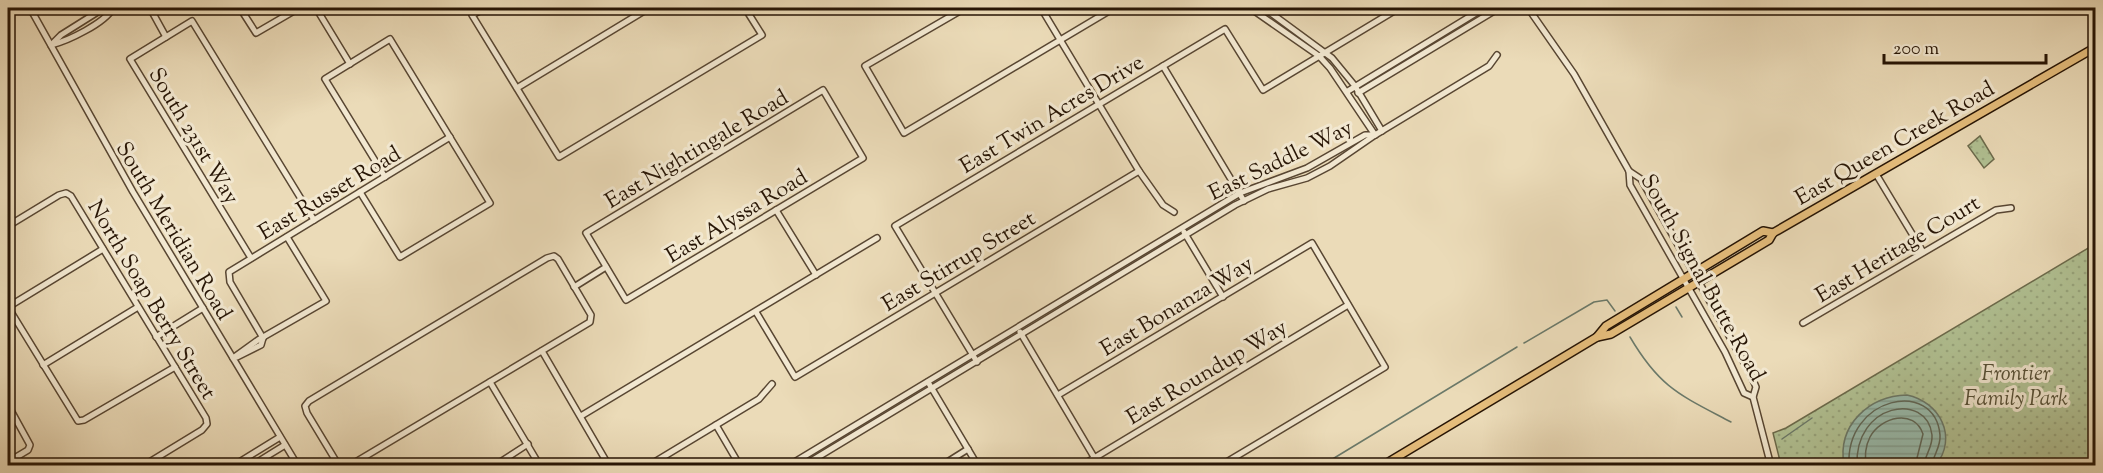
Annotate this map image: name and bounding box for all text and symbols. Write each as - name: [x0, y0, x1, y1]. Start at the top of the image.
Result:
- scale bar: [1884, 27, 2046, 65]
- text: 200 m: [1893, 37, 1939, 63]
- street label: East Twin Acres Drive: [954, 48, 1151, 183]
- street label: South 231st Way: [139, 62, 246, 211]
- street label: East Queen Creek Road: [1790, 74, 2001, 215]
- street label: East Nightingale Road: [600, 83, 795, 218]
- street label: East Saddle Way: [1204, 113, 1359, 210]
- street label: South Meridian Road: [106, 136, 239, 327]
- street label: East Russet Road: [253, 139, 408, 250]
- street label: East Alyssa Road: [660, 162, 815, 273]
- street label: South Signal Butte Road: [1631, 169, 1772, 388]
- street label: East Heritage Court: [1810, 188, 1987, 312]
- street label: North Soap Berry Street: [78, 195, 223, 407]
- street label: East Stirrup Street: [877, 204, 1043, 321]
- street label: East Bonanza Way: [1095, 249, 1260, 366]
- street label: East Roundup Way: [1121, 313, 1294, 434]
- park label: Frontier Family Park: [1964, 359, 2068, 416]

